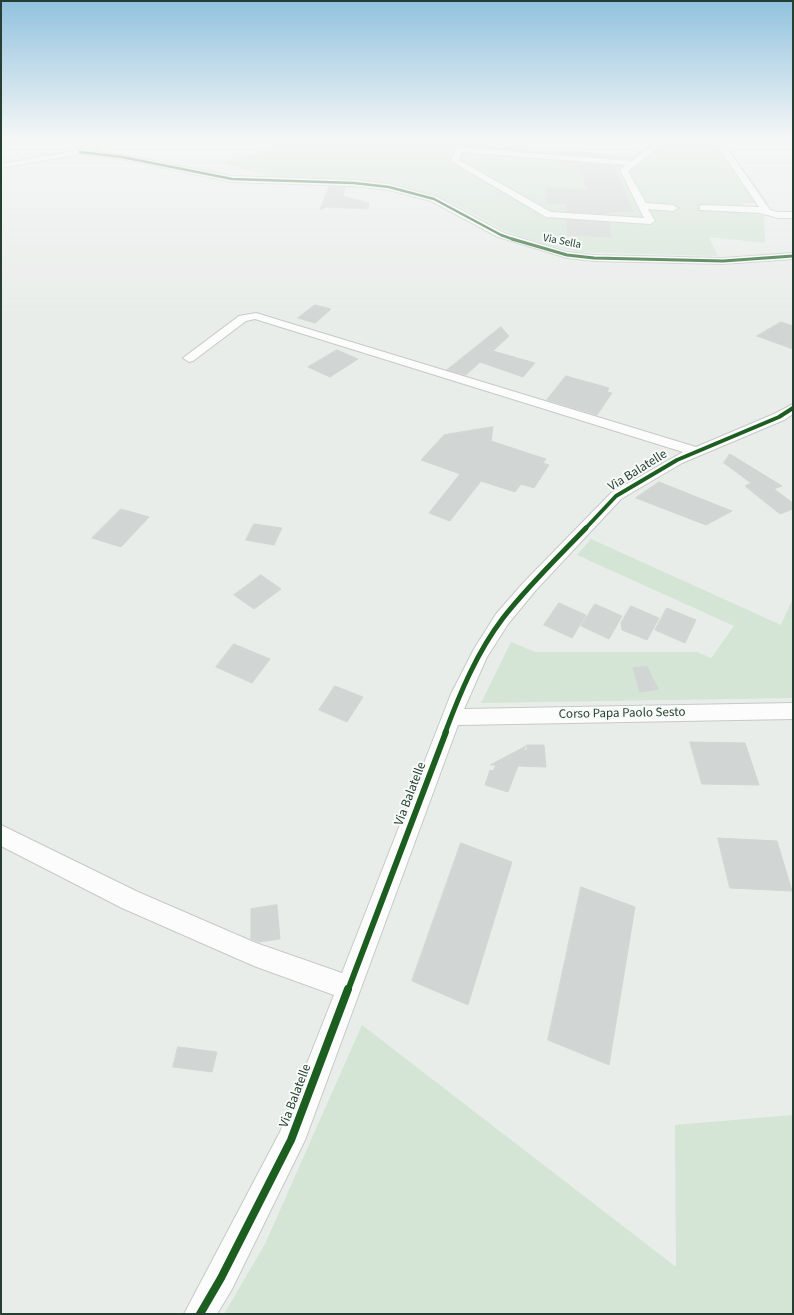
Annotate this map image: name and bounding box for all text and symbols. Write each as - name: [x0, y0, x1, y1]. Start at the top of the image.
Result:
- street label: Via Sella: [542, 232, 582, 252]
- street label: Via Balatelle: [606, 447, 670, 495]
- street label: Corso Papa Paolo Sesto: [558, 705, 686, 723]
- street label: Via Balatelle: [392, 760, 430, 828]
- street label: Via Balatelle: [277, 1062, 315, 1130]

